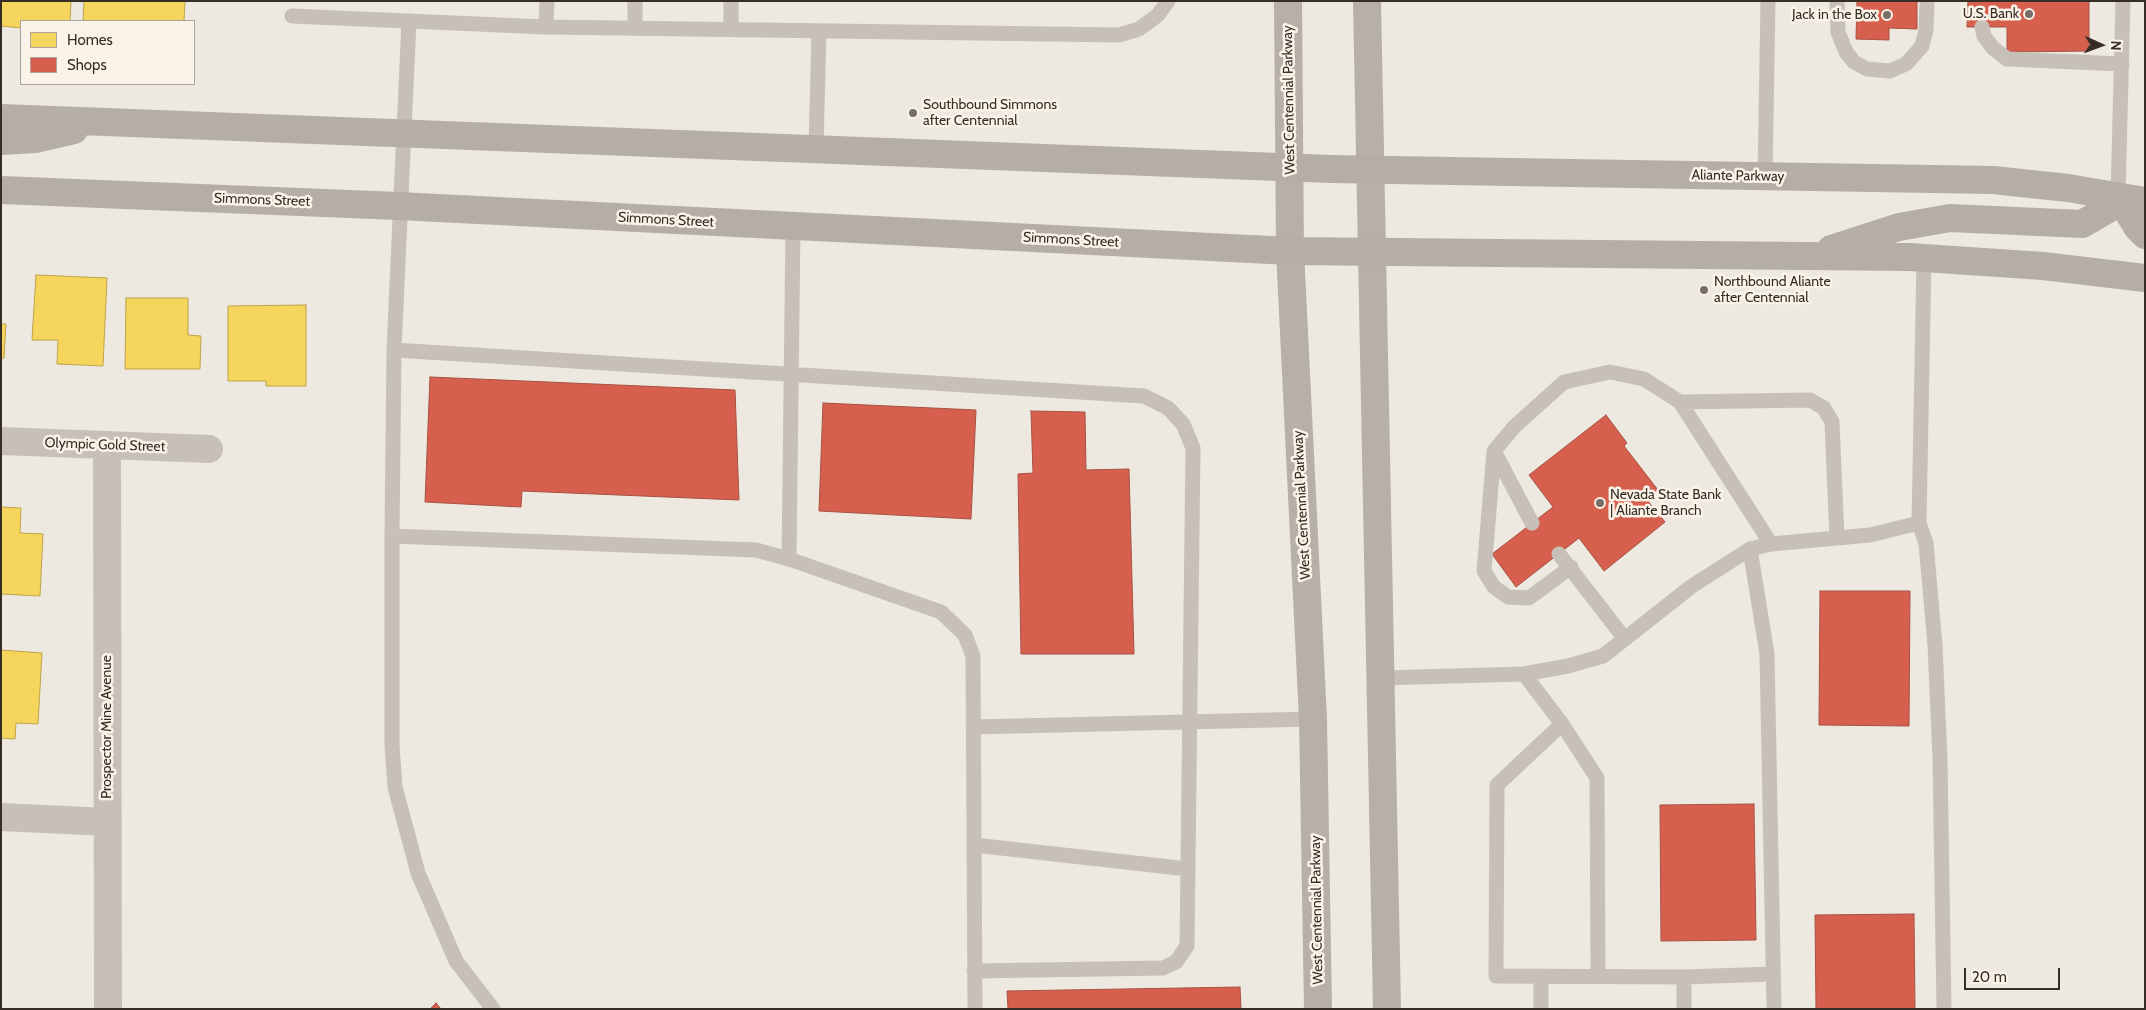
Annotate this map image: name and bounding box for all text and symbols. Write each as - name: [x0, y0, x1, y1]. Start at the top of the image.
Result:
- place label: U.S. Bank: [1963, 6, 2019, 22]
- place label: Jack in the Box: [1792, 7, 1877, 23]
- marker: U.S. Bank: [2023, 8, 2035, 20]
- marker: Jack in the Box: [1881, 9, 1893, 21]
- legend: [20, 20, 195, 85]
- north arrow: [2076, 20, 2126, 70]
- street label: West Centennial Parkway: [1279, 25, 1299, 175]
- text: Homes: [67, 31, 113, 49]
- text: N: [2107, 40, 2125, 51]
- text: Shops: [67, 56, 107, 74]
- place label: Southbound Simmons after Centennial: [923, 97, 1057, 130]
- marker: Southbound Simmons after Centennial: [907, 107, 919, 119]
- street label: Aliante Parkway: [1691, 167, 1785, 185]
- street label: Simmons Street: [214, 190, 310, 210]
- street label: Simmons Street: [618, 209, 714, 231]
- street label: Simmons Street: [1023, 229, 1119, 251]
- place label: Northbound Aliante after Centennial: [1714, 274, 1831, 306]
- marker: Northbound Aliante after Centennial: [1698, 284, 1710, 296]
- street label: West Centennial Parkway: [1290, 430, 1314, 580]
- street label: Olympic Gold Street: [44, 434, 166, 456]
- place label: Nevada State Bank | Aliante Branch: [1610, 487, 1721, 520]
- marker: Nevada State Bank | Aliante Branch: [1594, 497, 1606, 509]
- street label: Prospector Mine Avenue: [99, 655, 115, 799]
- street label: West Centennial Parkway: [1307, 835, 1327, 985]
- scale bar: [1966, 958, 2062, 990]
- text: 20 m: [1972, 968, 2007, 986]

